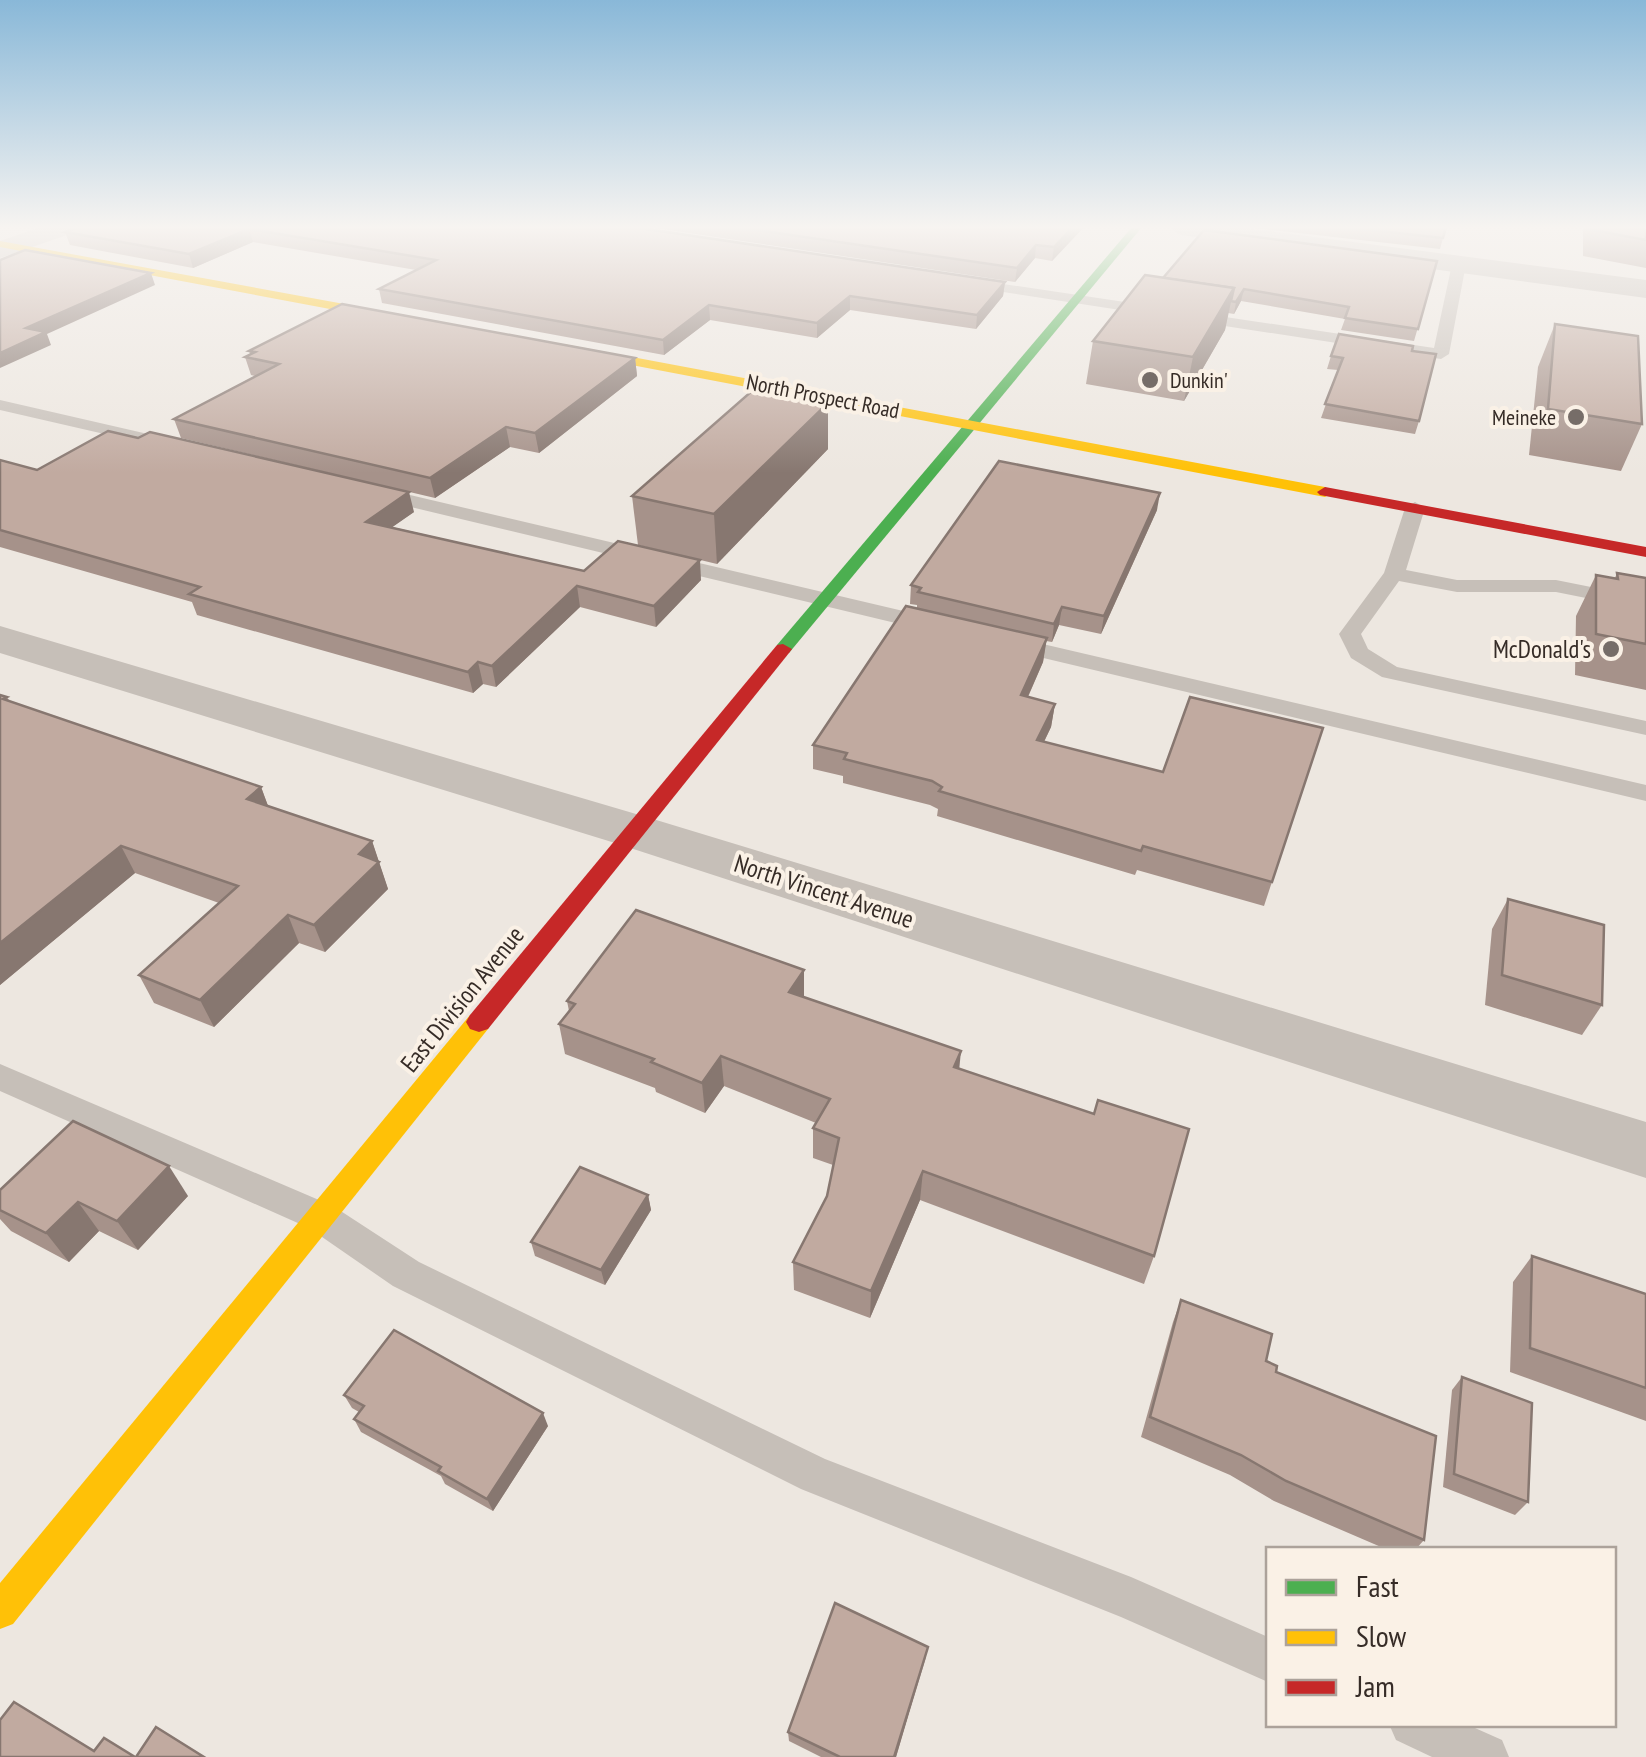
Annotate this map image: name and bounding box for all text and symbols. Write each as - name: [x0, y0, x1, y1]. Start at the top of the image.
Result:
- place label: Dunkin': [1170, 366, 1228, 394]
- street label: North Prospect Road: [744, 367, 902, 425]
- marker: Dunkin': [1139, 369, 1161, 391]
- place label: Meineke: [1492, 403, 1556, 431]
- marker: Meineke: [1565, 406, 1587, 428]
- place label: McDonald's: [1493, 633, 1591, 665]
- marker: McDonald's: [1600, 638, 1622, 660]
- street label: North Vincent Avenue: [730, 847, 918, 935]
- street label: East Division Avenue: [393, 920, 531, 1078]
- legend: [1266, 1547, 1616, 1727]
- text: Fast: [1356, 1566, 1400, 1605]
- text: Slow: [1356, 1616, 1407, 1655]
- text: Jam: [1355, 1666, 1395, 1705]

